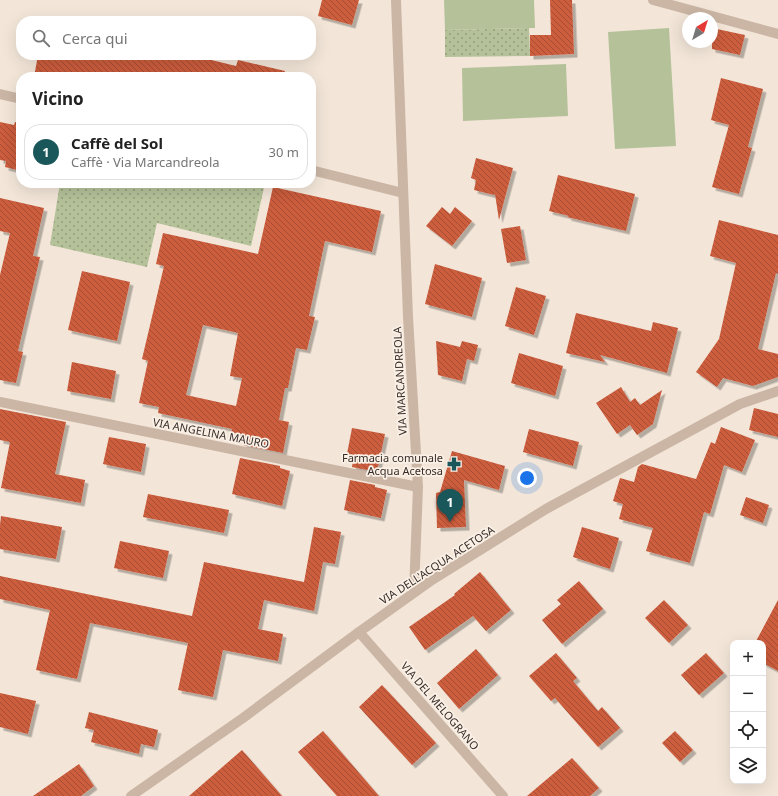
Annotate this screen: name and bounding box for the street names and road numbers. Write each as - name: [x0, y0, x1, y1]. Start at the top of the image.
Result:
- street label: VIA MARCANDREOLA: [389, 325, 410, 436]
- street label: VIA ANGELINA MAURO: [152, 414, 270, 451]
- street label: VIA DELL'ACQUA ACETOSA: [376, 521, 498, 607]
- street label: VIA DEL MELOGRANO: [398, 658, 483, 753]

